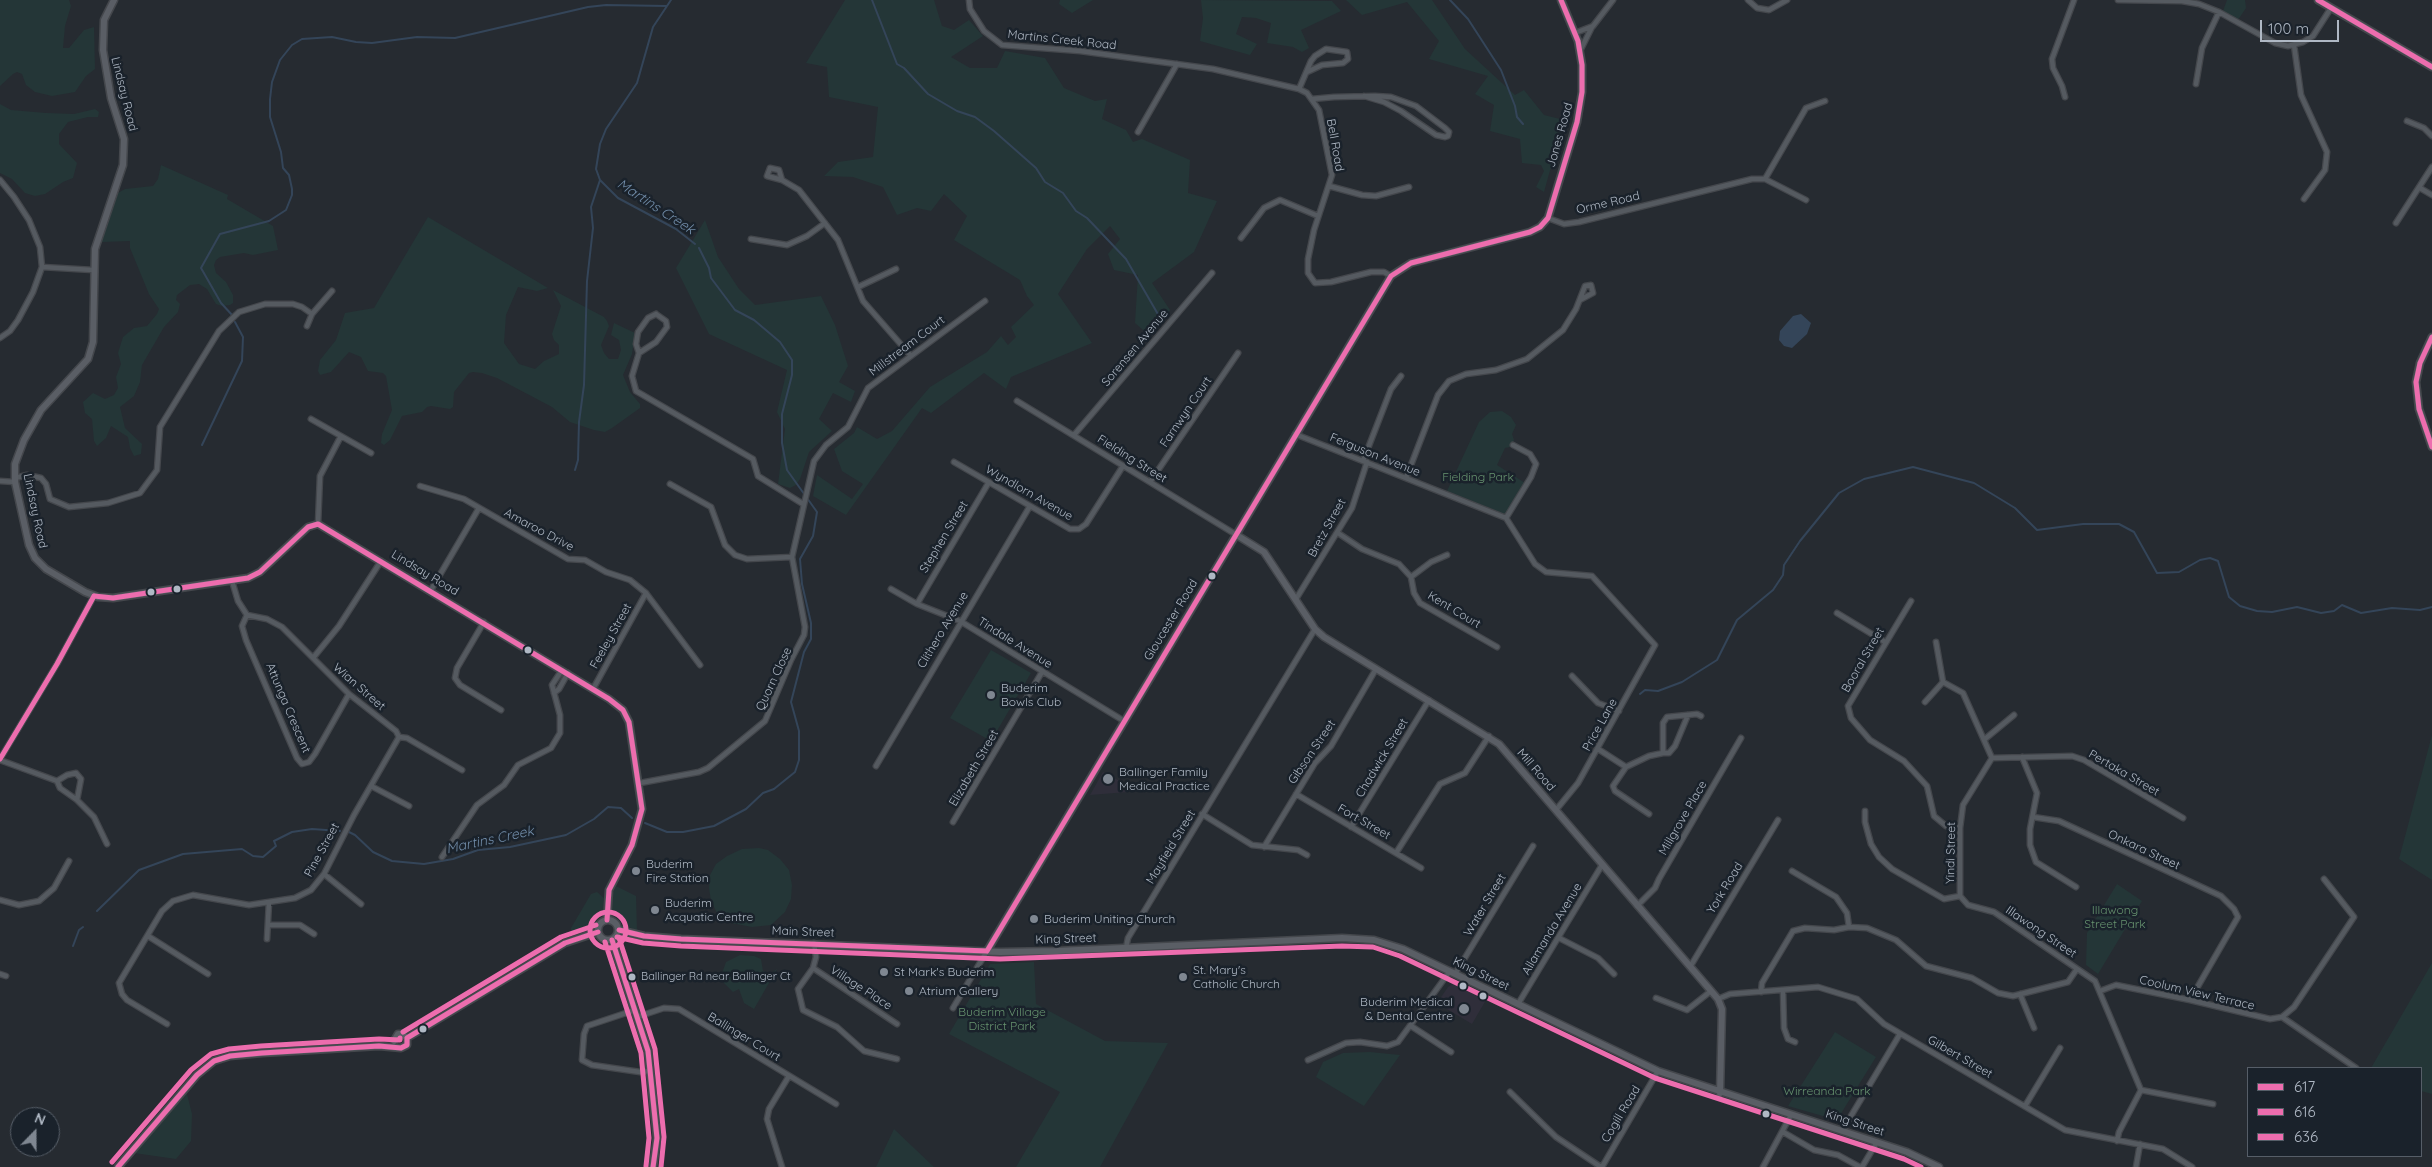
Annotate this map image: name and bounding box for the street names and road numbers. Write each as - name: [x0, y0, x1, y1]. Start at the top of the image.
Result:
- street label: Martins Creek Road: [1007, 27, 1117, 53]
- street label: Lindsay Road: [108, 55, 140, 133]
- street label: Jones Road: [1544, 101, 1576, 169]
- street label: Bell Road: [1323, 118, 1347, 172]
- street label: Orme Road: [1575, 189, 1641, 217]
- street label: Sorensen Avenue: [1099, 307, 1171, 389]
- street label: Millstream Court: [866, 313, 948, 379]
- street label: Farnwyn Court: [1157, 374, 1215, 450]
- street label: Ferguson Avenue: [1328, 430, 1422, 480]
- street label: Fielding Street: [1095, 432, 1169, 486]
- street label: Wyndlorn Avenue: [983, 462, 1075, 524]
- street label: Lindsay Road: [20, 472, 50, 550]
- street label: Bretz Street: [1305, 496, 1349, 560]
- street label: Stephen Street: [917, 498, 971, 576]
- street label: Amaroo Drive: [502, 506, 576, 554]
- street label: Lindsay Road: [389, 547, 461, 599]
- street label: Gloucester Road: [1141, 577, 1201, 663]
- street label: Clithero Avenue: [914, 589, 972, 671]
- street label: Kent Court: [1425, 589, 1483, 631]
- street label: Feeley Street: [587, 601, 635, 671]
- street label: Tindale Avenue: [975, 614, 1055, 672]
- street label: Booral Street: [1839, 625, 1887, 695]
- street label: Quorn Close: [753, 645, 795, 713]
- street label: Wian Street: [330, 660, 388, 714]
- street label: Attunga Crescent: [263, 661, 313, 755]
- street label: Price Lane: [1580, 696, 1620, 754]
- street label: Chadwick Street: [1353, 716, 1411, 800]
- street label: Gibson Street: [1285, 717, 1339, 787]
- street label: Elizabeth Street: [946, 727, 1002, 809]
- street label: Mill Road: [1514, 746, 1558, 794]
- street label: Pertaka Street: [2086, 747, 2162, 799]
- street label: Millgrove Place: [1656, 778, 1710, 858]
- street label: Fort Street: [1335, 801, 1393, 843]
- street label: Mayfield Street: [1143, 807, 1199, 887]
- street label: Pine Street: [301, 820, 343, 880]
- street label: Yindi Street: [1943, 822, 1959, 884]
- street label: Onkara Street: [2106, 827, 2182, 873]
- street label: York Road: [1704, 860, 1746, 916]
- street label: Water Street: [1461, 871, 1509, 939]
- street label: Allamanda Avenue: [1519, 880, 1585, 978]
- street label: Illawong Street: [2003, 903, 2079, 961]
- street label: Main Street: [771, 924, 835, 940]
- street label: King Street: [1035, 931, 1097, 947]
- street label: King Street: [1450, 954, 1512, 994]
- street label: Village Place: [827, 963, 895, 1013]
- street label: Coolum View Terrace: [2138, 973, 2256, 1013]
- street label: Ballinger Court: [705, 1010, 783, 1064]
- street label: Gilbert Street: [1925, 1033, 1995, 1081]
- street label: Cogill Road: [1598, 1083, 1644, 1145]
- street label: King Street: [1824, 1107, 1886, 1139]

